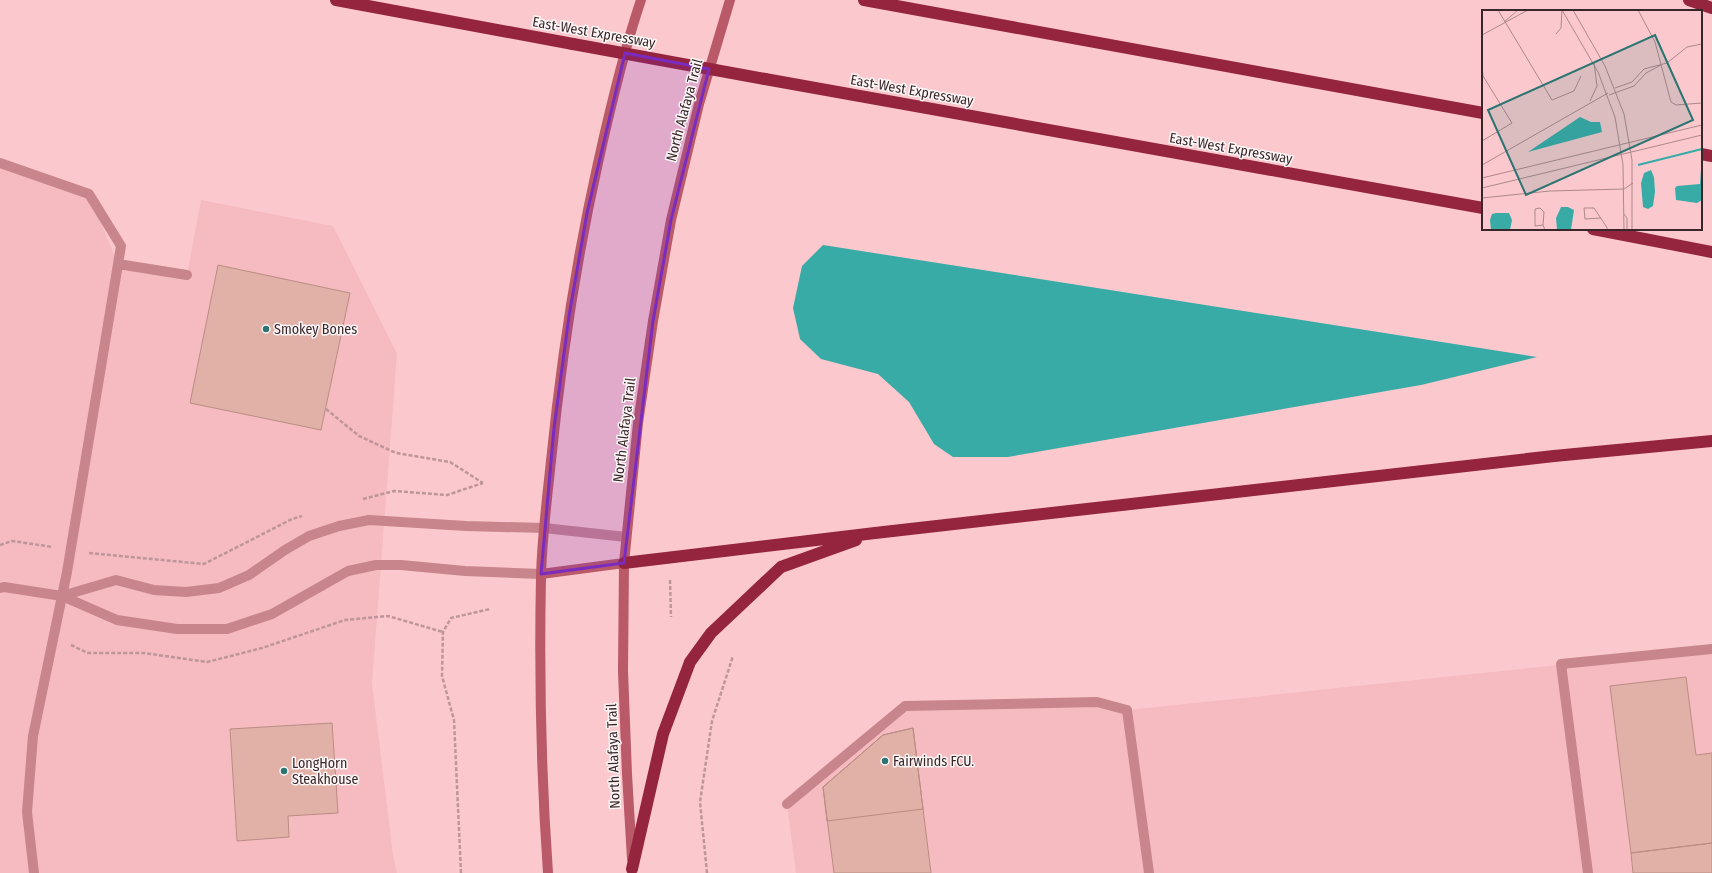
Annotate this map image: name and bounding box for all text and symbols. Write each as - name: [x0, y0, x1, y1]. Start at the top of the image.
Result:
- inset map: [1482, 10, 1702, 230]
- street label: East-West Expressway: [531, 13, 657, 52]
- street label: North Alafaya Trail: [663, 57, 706, 163]
- street label: East-West Expressway: [849, 71, 975, 110]
- street label: East-West Expressway: [1168, 129, 1294, 168]
- place label: Smokey Bones: [274, 321, 357, 338]
- marker: Smokey Bones: [261, 324, 271, 334]
- street label: North Alafaya Trail: [610, 376, 639, 483]
- street label: North Alafaya Trail: [603, 703, 624, 809]
- place label: Fairwinds FCU.: [893, 753, 974, 770]
- place label: LongHorn Steakhouse: [292, 755, 359, 788]
- marker: Fairwinds FCU.: [880, 756, 890, 766]
- marker: LongHorn Steakhouse: [279, 766, 289, 776]

